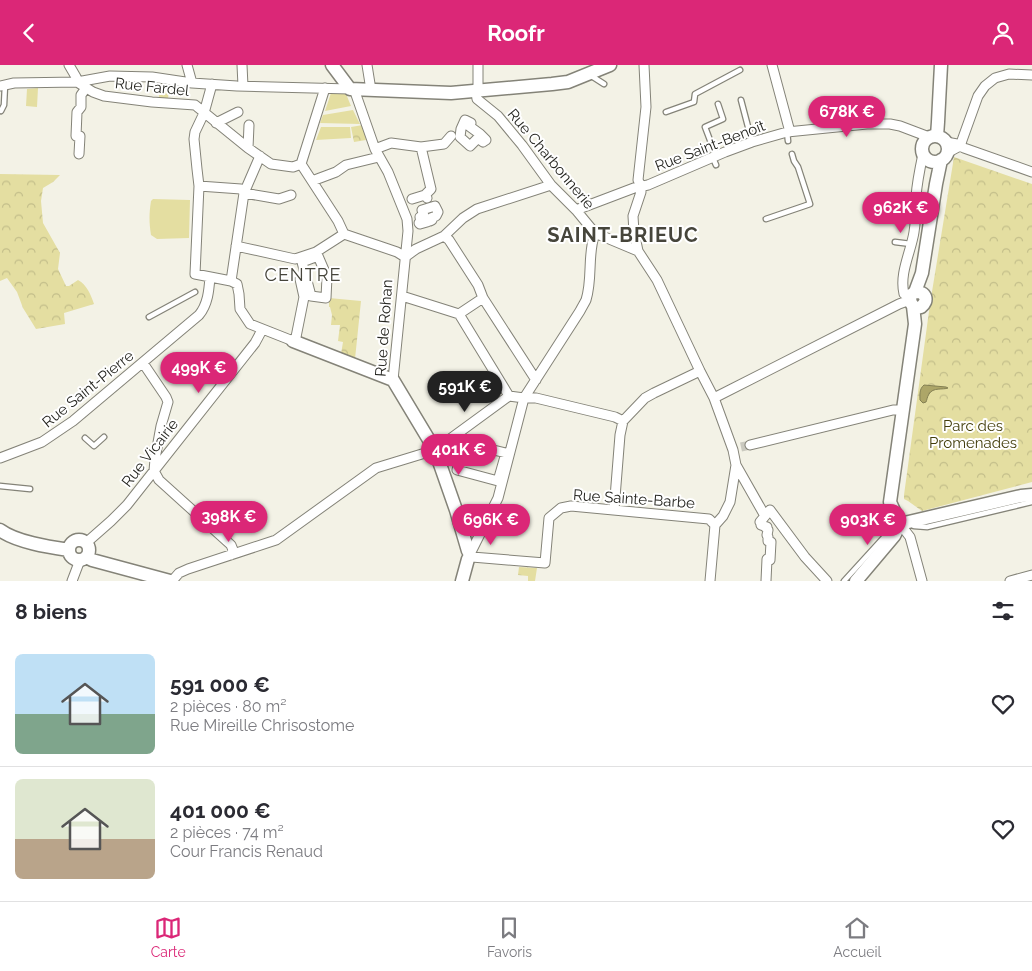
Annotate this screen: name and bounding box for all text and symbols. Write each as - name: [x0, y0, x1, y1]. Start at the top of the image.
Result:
- icon: back: [15, 19, 43, 47]
- icon: person: [989, 19, 1017, 47]
- text: Roofr: [487, 20, 545, 46]
- street label: Rue Fardel: [114, 74, 191, 100]
- pin: 678K €: [806, 95, 888, 138]
- text: 678K €: [819, 102, 875, 121]
- street label: Rue Charbonnerie: [504, 105, 598, 213]
- street label: Rue Saint-Benoît: [652, 117, 768, 175]
- pin: 962K €: [860, 191, 942, 234]
- text: 962K €: [873, 198, 929, 217]
- district label: SAINT-BRIEUC: [547, 223, 699, 247]
- district label: CENTRE: [265, 264, 341, 285]
- street label: Rue de Rohan: [372, 279, 396, 377]
- street label: Rue Saint-Pierre: [39, 347, 137, 431]
- pin: 499K €: [158, 351, 240, 394]
- text: 499K €: [171, 358, 227, 377]
- pin: 591K €: [424, 371, 506, 413]
- text: 591K €: [438, 377, 492, 396]
- street label: Rue Vicairie: [118, 415, 182, 491]
- park label: Parc des Promenades: [929, 417, 1017, 452]
- pin: 401K €: [418, 433, 500, 476]
- text: 401K €: [432, 440, 486, 459]
- street label: Rue Sainte-Barbe: [573, 486, 696, 512]
- pin: 398K €: [188, 501, 270, 543]
- pin: 696K €: [450, 503, 532, 546]
- pin: 903K €: [827, 503, 909, 546]
- text: 398K €: [201, 507, 257, 526]
- text: 696K €: [463, 510, 519, 529]
- text: 903K €: [840, 510, 896, 529]
- icon: filters: [989, 597, 1017, 625]
- text: 8 biens: [15, 599, 87, 624]
- text: 591 000 €: [170, 672, 270, 697]
- icon: home: [55, 674, 115, 734]
- icon: heart: [989, 690, 1017, 718]
- text: 2 pièces · 80 m²: [170, 697, 286, 716]
- text: Rue Mireille Chrisostome: [170, 716, 354, 735]
- text: 401 000 €: [170, 798, 271, 823]
- icon: home: [55, 799, 115, 859]
- icon: heart: [989, 815, 1017, 843]
- text: 2 pièces · 74 m²: [170, 823, 284, 842]
- text: Cour Francis Renaud: [170, 842, 323, 861]
- tab: Carte: [151, 914, 186, 960]
- tab: Favoris: [487, 914, 532, 960]
- tab: Accueil: [833, 914, 881, 960]

